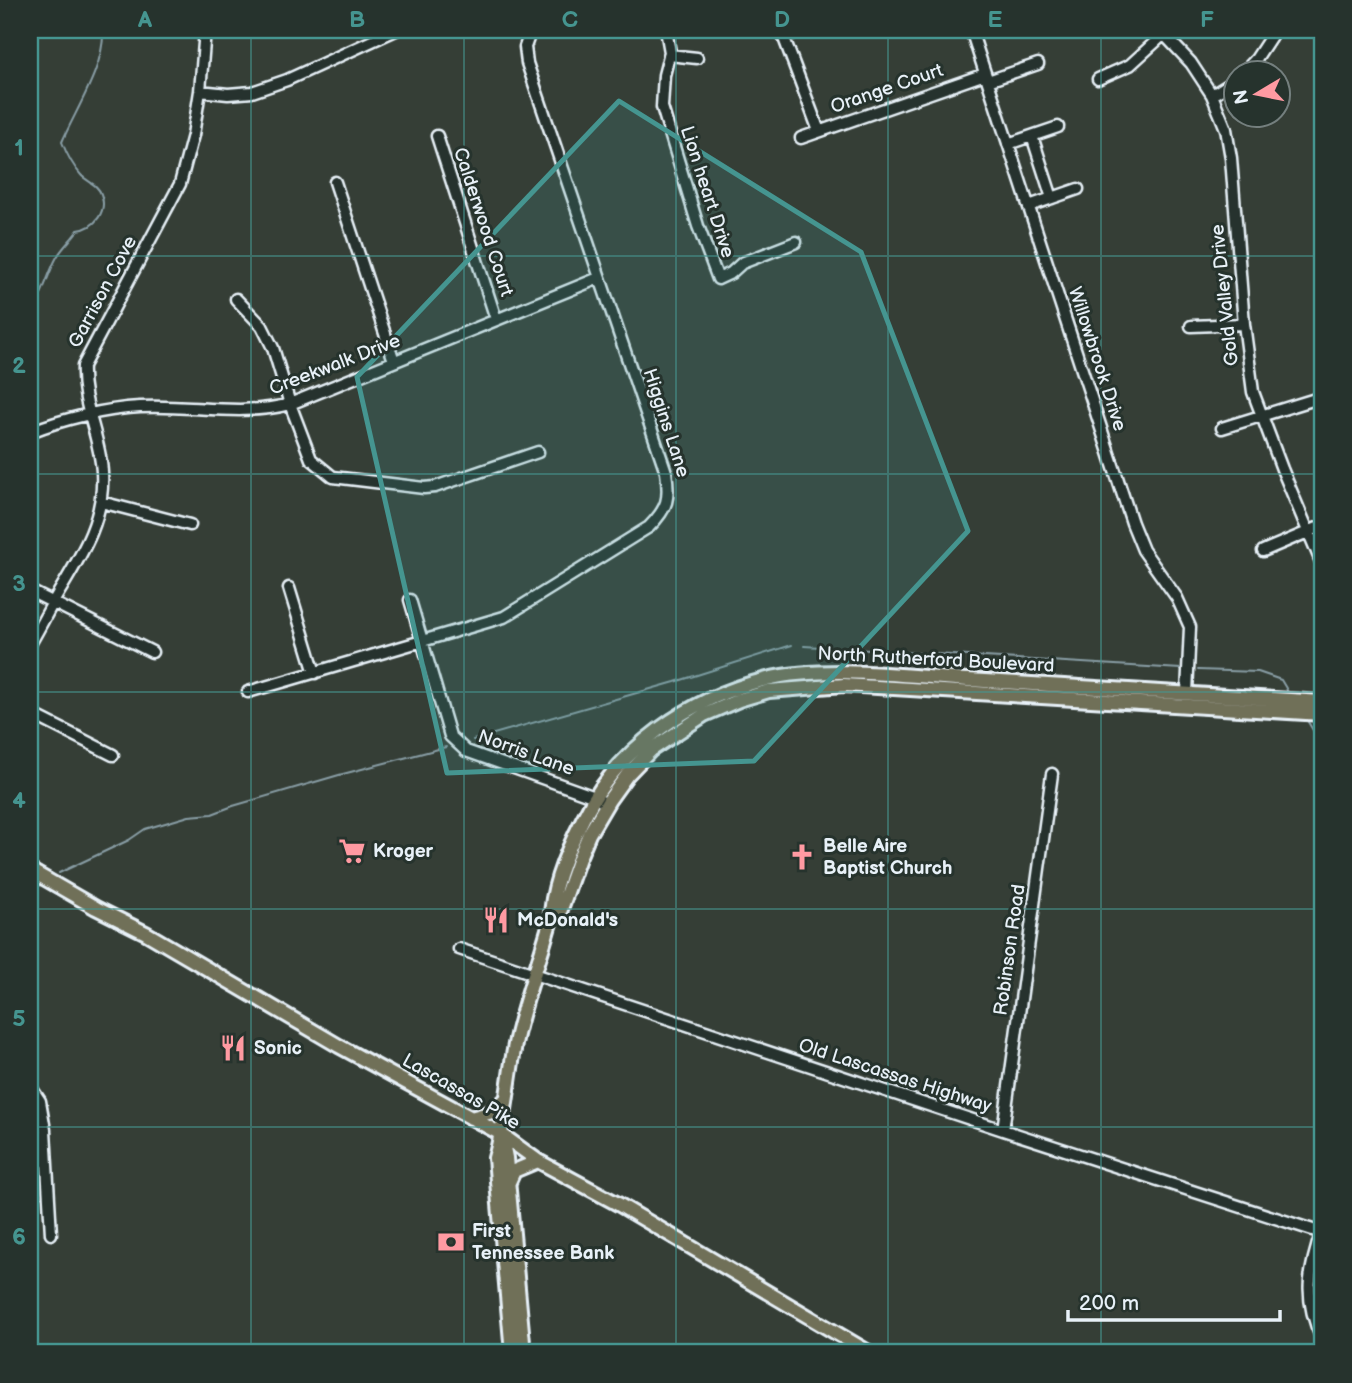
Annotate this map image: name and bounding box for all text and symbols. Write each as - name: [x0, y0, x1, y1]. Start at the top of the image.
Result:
- text: A: [137, 6, 153, 34]
- text: B: [349, 6, 365, 34]
- text: C: [562, 6, 578, 34]
- text: D: [774, 6, 790, 34]
- text: E: [988, 6, 1003, 34]
- text: F: [1200, 6, 1214, 34]
- street label: Orange Court: [828, 59, 946, 119]
- north arrow: [1222, 60, 1292, 130]
- text: N: [1229, 88, 1254, 106]
- street label: Lion heart Drive: [675, 123, 739, 261]
- text: 1: [14, 134, 24, 162]
- street label: Calderwood Court: [448, 145, 518, 300]
- street label: Gold Valley Drive: [1206, 223, 1244, 367]
- street label: Garrison Cove: [64, 232, 142, 352]
- street label: Willowbrook Drive: [1063, 284, 1131, 434]
- street label: Creekwalk Drive: [266, 329, 404, 401]
- text: 2: [12, 352, 26, 380]
- street label: Higgins Lane: [638, 366, 694, 480]
- text: 3: [12, 570, 26, 598]
- street label: North Rutherford Boulevard: [817, 642, 1055, 678]
- street label: Norris Lane: [475, 725, 577, 781]
- text: 4: [12, 787, 26, 815]
- place label: Belle Aire Baptist Church: [823, 835, 952, 880]
- supermarket icon: Kroger: [337, 836, 367, 866]
- place label: Kroger: [373, 840, 434, 863]
- church icon: Belle Aire Baptist Church: [787, 842, 817, 872]
- street label: Robinson Road: [989, 883, 1031, 1017]
- restaurant icon: McDonald's: [481, 905, 511, 935]
- place label: McDonald's: [517, 909, 618, 932]
- text: 5: [12, 1005, 26, 1033]
- restaurant icon: Sonic: [218, 1033, 248, 1063]
- street label: Old Lascassas Highway: [796, 1034, 995, 1118]
- place label: Sonic: [254, 1037, 302, 1060]
- street label: Lascassas Pike: [398, 1049, 524, 1135]
- place label: First Tennessee Bank: [472, 1220, 614, 1265]
- text: 6: [12, 1223, 26, 1251]
- bank icon: First Tennessee Bank: [436, 1227, 466, 1257]
- scale bar: [1068, 1278, 1280, 1322]
- text: 200 m: [1079, 1291, 1139, 1316]

